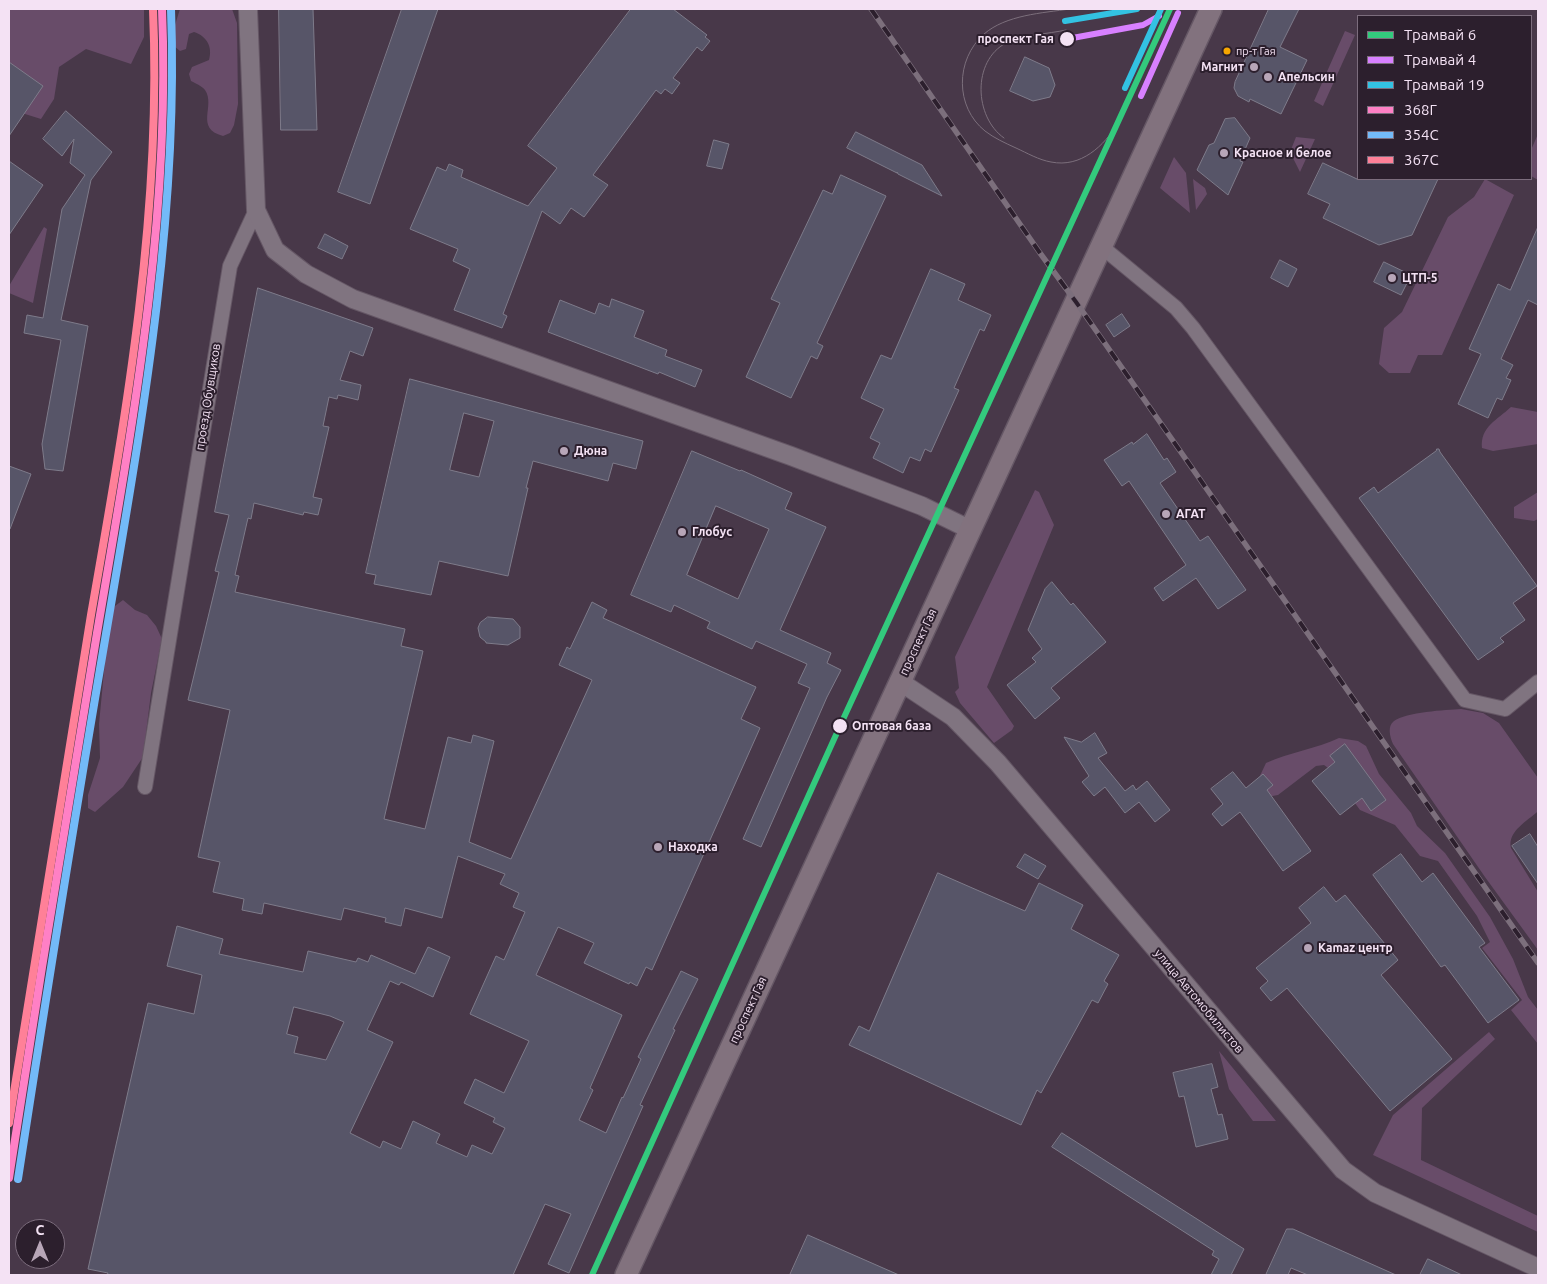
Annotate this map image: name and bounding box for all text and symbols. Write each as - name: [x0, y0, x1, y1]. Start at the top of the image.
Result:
- legend: [1357, 15, 1532, 180]
- text: Трамвай 6: [1404, 26, 1476, 43]
- marker: проспект Гая: [1058, 30, 1076, 48]
- place label: проспект Гая: [977, 32, 1054, 46]
- place label: пр-т Гая: [1236, 44, 1276, 58]
- marker: пр-т Гая: [1222, 46, 1232, 56]
- text: Трамвай 4: [1404, 51, 1476, 68]
- place label: Магнит: [1201, 60, 1244, 74]
- marker: Магнит: [1248, 61, 1260, 73]
- place label: Апельсин: [1278, 70, 1335, 84]
- marker: Апельсин: [1262, 71, 1274, 83]
- text: Трамвай 19: [1404, 76, 1485, 93]
- text: 368Г: [1404, 101, 1437, 118]
- text: 354С: [1404, 126, 1439, 143]
- place label: Красное и белое: [1234, 146, 1331, 160]
- marker: Красное и белое: [1218, 147, 1230, 159]
- text: 367С: [1404, 151, 1439, 168]
- place label: ЦТП-5: [1402, 271, 1438, 285]
- marker: ЦТП-5: [1386, 272, 1398, 284]
- street label: проезд Обувщиков: [192, 342, 224, 452]
- place label: Дюна: [574, 444, 607, 458]
- marker: Дюна: [558, 445, 570, 457]
- place label: АГАТ: [1176, 507, 1205, 521]
- marker: АГАТ: [1160, 508, 1172, 520]
- place label: Глобус: [692, 525, 732, 539]
- marker: Глобус: [676, 526, 688, 538]
- street label: проспект Гая: [896, 606, 940, 678]
- marker: Оптовая база: [831, 717, 849, 735]
- place label: Оптовая база: [852, 719, 931, 733]
- place label: Находка: [668, 840, 718, 854]
- marker: Находка: [652, 841, 664, 853]
- place label: Kamaz центр: [1318, 941, 1393, 955]
- marker: Kamaz центр: [1302, 942, 1314, 954]
- street label: улица Автомобилистов: [1151, 946, 1247, 1056]
- street label: проспект Гая: [726, 974, 770, 1046]
- north arrow: [15, 1219, 65, 1269]
- text: С: [36, 1222, 44, 1238]

